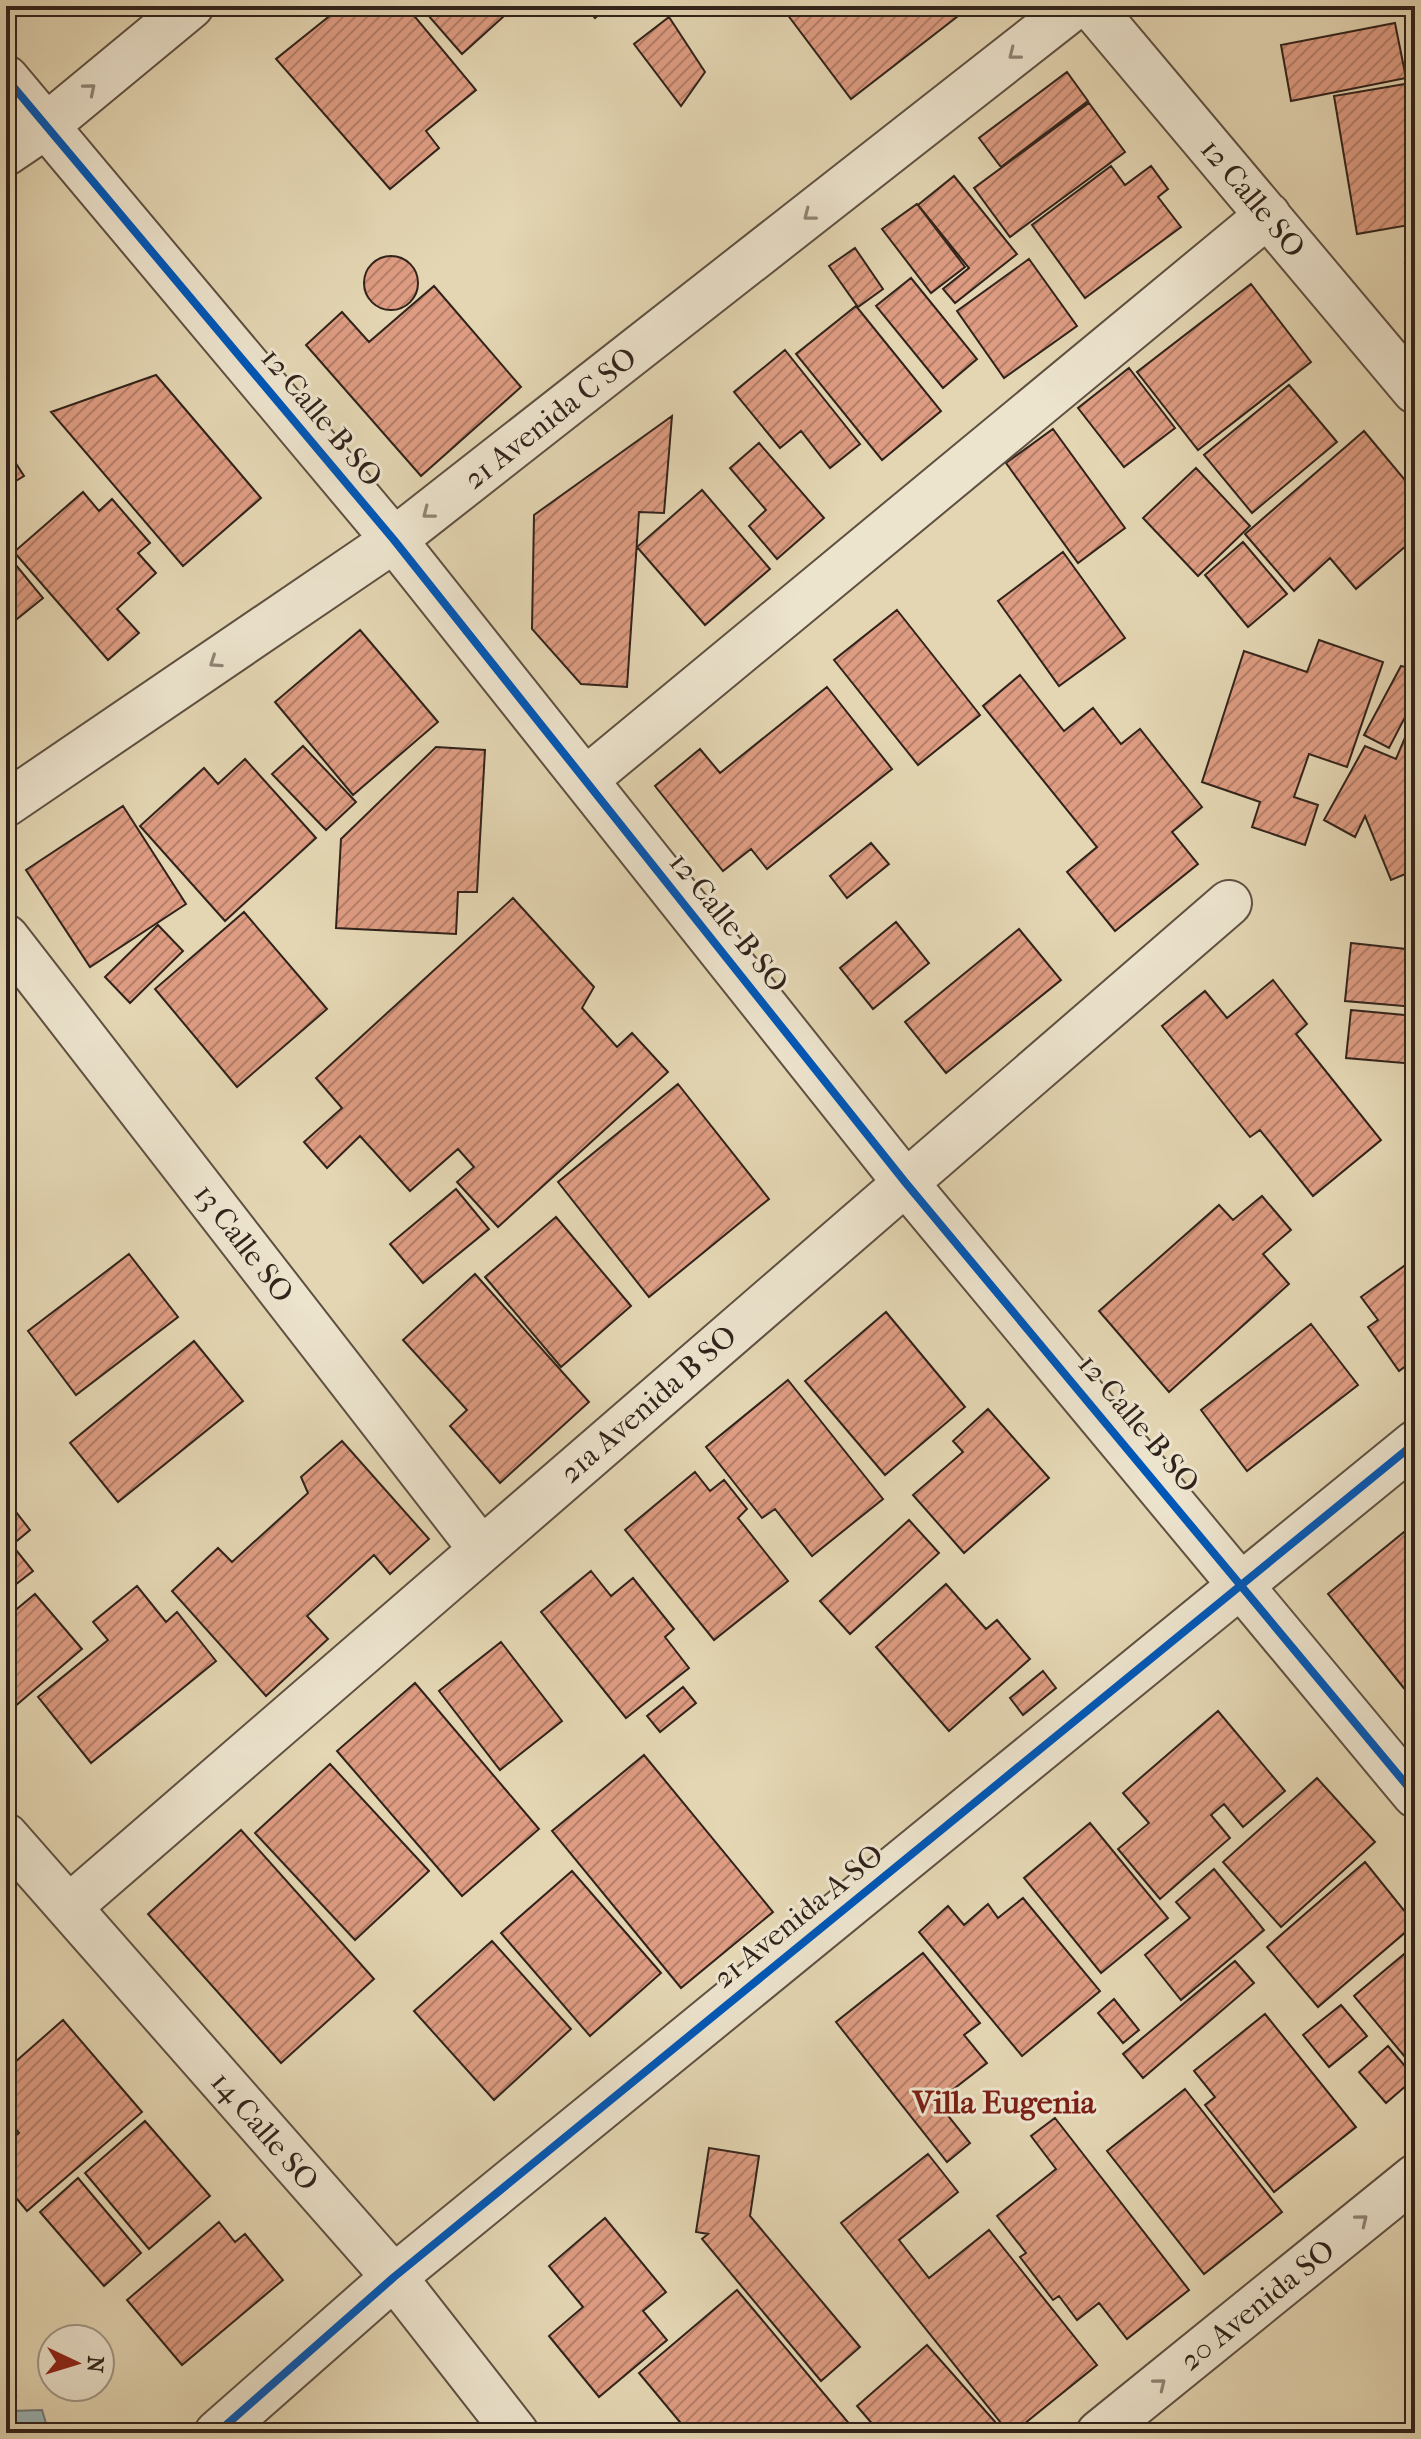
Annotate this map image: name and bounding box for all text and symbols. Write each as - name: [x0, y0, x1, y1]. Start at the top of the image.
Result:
- one-way arrow: [1009, 44, 1023, 59]
- one-way arrow: [81, 84, 96, 99]
- street label: 12 Calle SO: [1193, 132, 1312, 265]
- one-way arrow: [803, 205, 818, 219]
- street label: 21 Avenida C SO: [457, 340, 644, 497]
- street label: 12 Calle B SO: [254, 341, 389, 493]
- one-way arrow: [423, 503, 437, 518]
- one-way arrow: [209, 652, 223, 667]
- street label: 12 Calle B SO: [662, 845, 796, 999]
- street label: 13 Calle SO: [187, 1177, 301, 1309]
- street label: 21a Avenida B SO: [553, 1318, 744, 1491]
- street label: 12 Calle B SO: [1071, 1347, 1206, 1499]
- street label: 21 Avenida A SO: [706, 1837, 890, 1996]
- street label: 14 Calle SO: [204, 2065, 326, 2198]
- district label: Villa Eugenia: [912, 2084, 1097, 2121]
- one-way arrow: [1353, 2215, 1367, 2230]
- street label: 20 Avenida SO: [1173, 2232, 1342, 2378]
- north arrow: [36, 2323, 116, 2403]
- text: N: [81, 2355, 109, 2374]
- one-way arrow: [1151, 2379, 1165, 2394]

